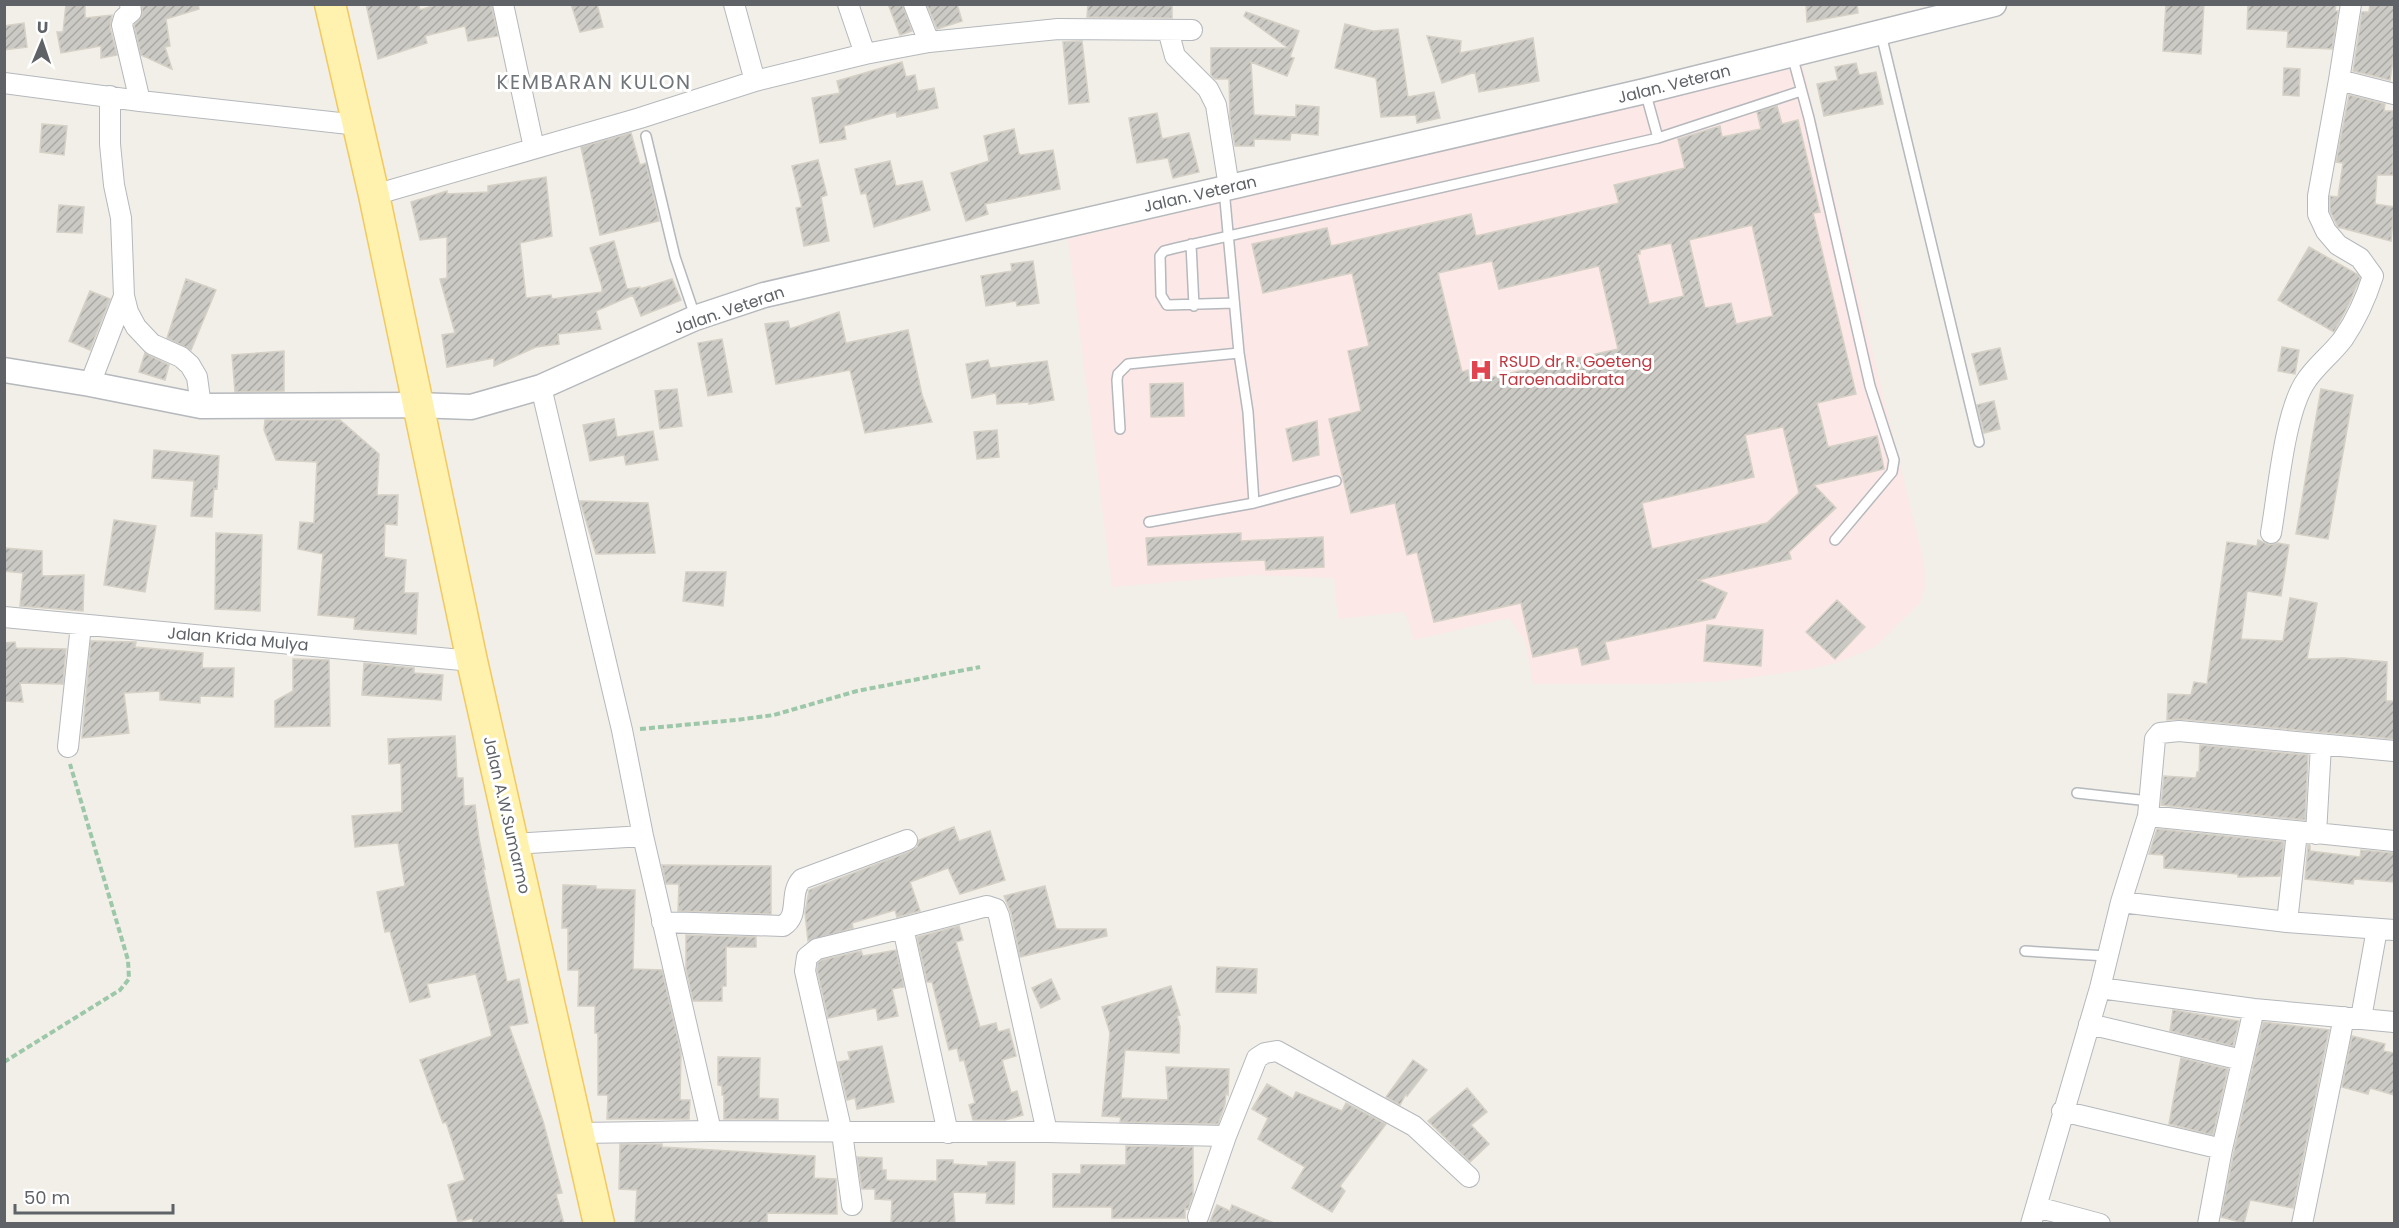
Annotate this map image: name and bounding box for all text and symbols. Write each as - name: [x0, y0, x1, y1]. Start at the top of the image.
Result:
- north arrow: [12, 12, 72, 72]
- text: U: [36, 16, 49, 39]
- street label: Jalan. Veteran: [1615, 59, 1733, 109]
- district label: KEMBARAN KULON: [496, 68, 692, 96]
- street label: Jalan. Veteran: [1141, 170, 1259, 218]
- street label: Jalan. Veteran: [671, 280, 787, 340]
- place label: RSUD dr R. Goeteng Taroenadibrata: [1499, 350, 1652, 391]
- hospital icon: RSUD dr R. Goeteng Taroenadibrata: [1468, 357, 1494, 383]
- street label: Jalan Krida Mulya: [166, 621, 310, 657]
- street label: Jalan A.W.Sumarmo: [478, 734, 536, 896]
- scale bar: [15, 1177, 172, 1215]
- text: 50 m: [24, 1185, 70, 1210]

